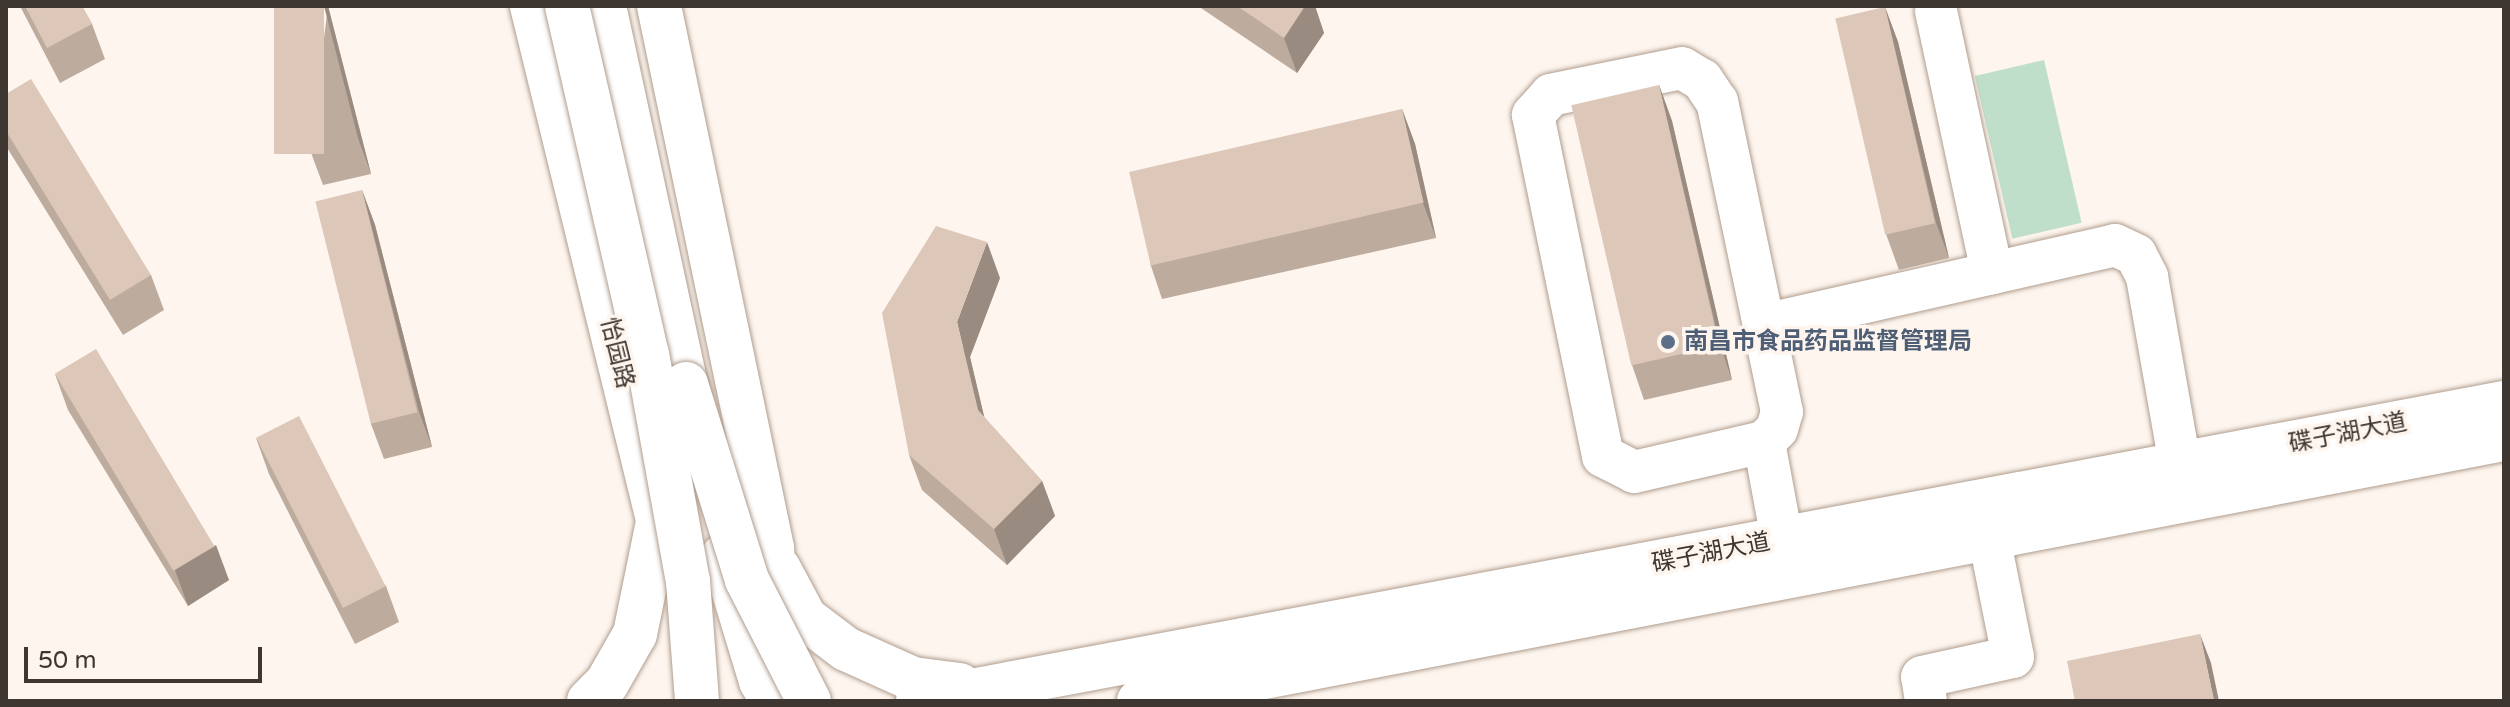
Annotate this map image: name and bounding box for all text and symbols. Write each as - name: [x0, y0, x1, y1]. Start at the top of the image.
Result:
- street label: 怡园路: [594, 315, 640, 391]
- place label: 南昌市食品药品监督管理局: [1684, 328, 1972, 356]
- marker: 南昌市食品药品监督管理局: [1659, 333, 1677, 351]
- street label: 碟子湖大道: [2286, 407, 2410, 459]
- street label: 碟子湖大道: [1649, 527, 1773, 579]
- scale bar: [28, 631, 266, 681]
- text: 50 m: [38, 646, 96, 675]

